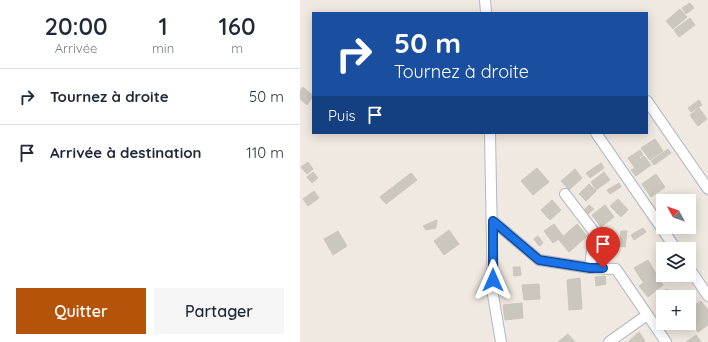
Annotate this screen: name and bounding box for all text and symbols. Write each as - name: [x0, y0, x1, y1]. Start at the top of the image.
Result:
- text: 20:00: [44, 11, 108, 41]
- text: 1: [158, 11, 168, 41]
- text: 160: [219, 11, 256, 41]
- text: 50 m: [394, 25, 461, 60]
- icon: right: [328, 28, 380, 80]
- text: Arrivée: [55, 40, 97, 56]
- text: min: [152, 40, 174, 56]
- text: m: [231, 40, 243, 56]
- text: Tournez à droite: [394, 60, 529, 83]
- icon: right: [16, 86, 38, 108]
- text: Tournez à droite: [50, 87, 169, 106]
- text: 50 m: [249, 87, 284, 106]
- icon: arrive: [364, 104, 386, 126]
- text: Puis: [328, 106, 356, 125]
- icon: arrive: [16, 142, 38, 164]
- text: Arrivée à destination: [50, 143, 202, 162]
- text: 110 m: [246, 143, 284, 162]
- north arrow: [656, 194, 696, 234]
- map controls: [656, 194, 696, 330]
- pin: [586, 227, 620, 268]
- icon: arrive: [592, 233, 614, 255]
- button: layers: [656, 242, 696, 282]
- position arrow: [472, 259, 514, 301]
- button: Quitter: [16, 288, 146, 334]
- button: Partager: [154, 288, 284, 334]
- button: +: [656, 290, 696, 330]

